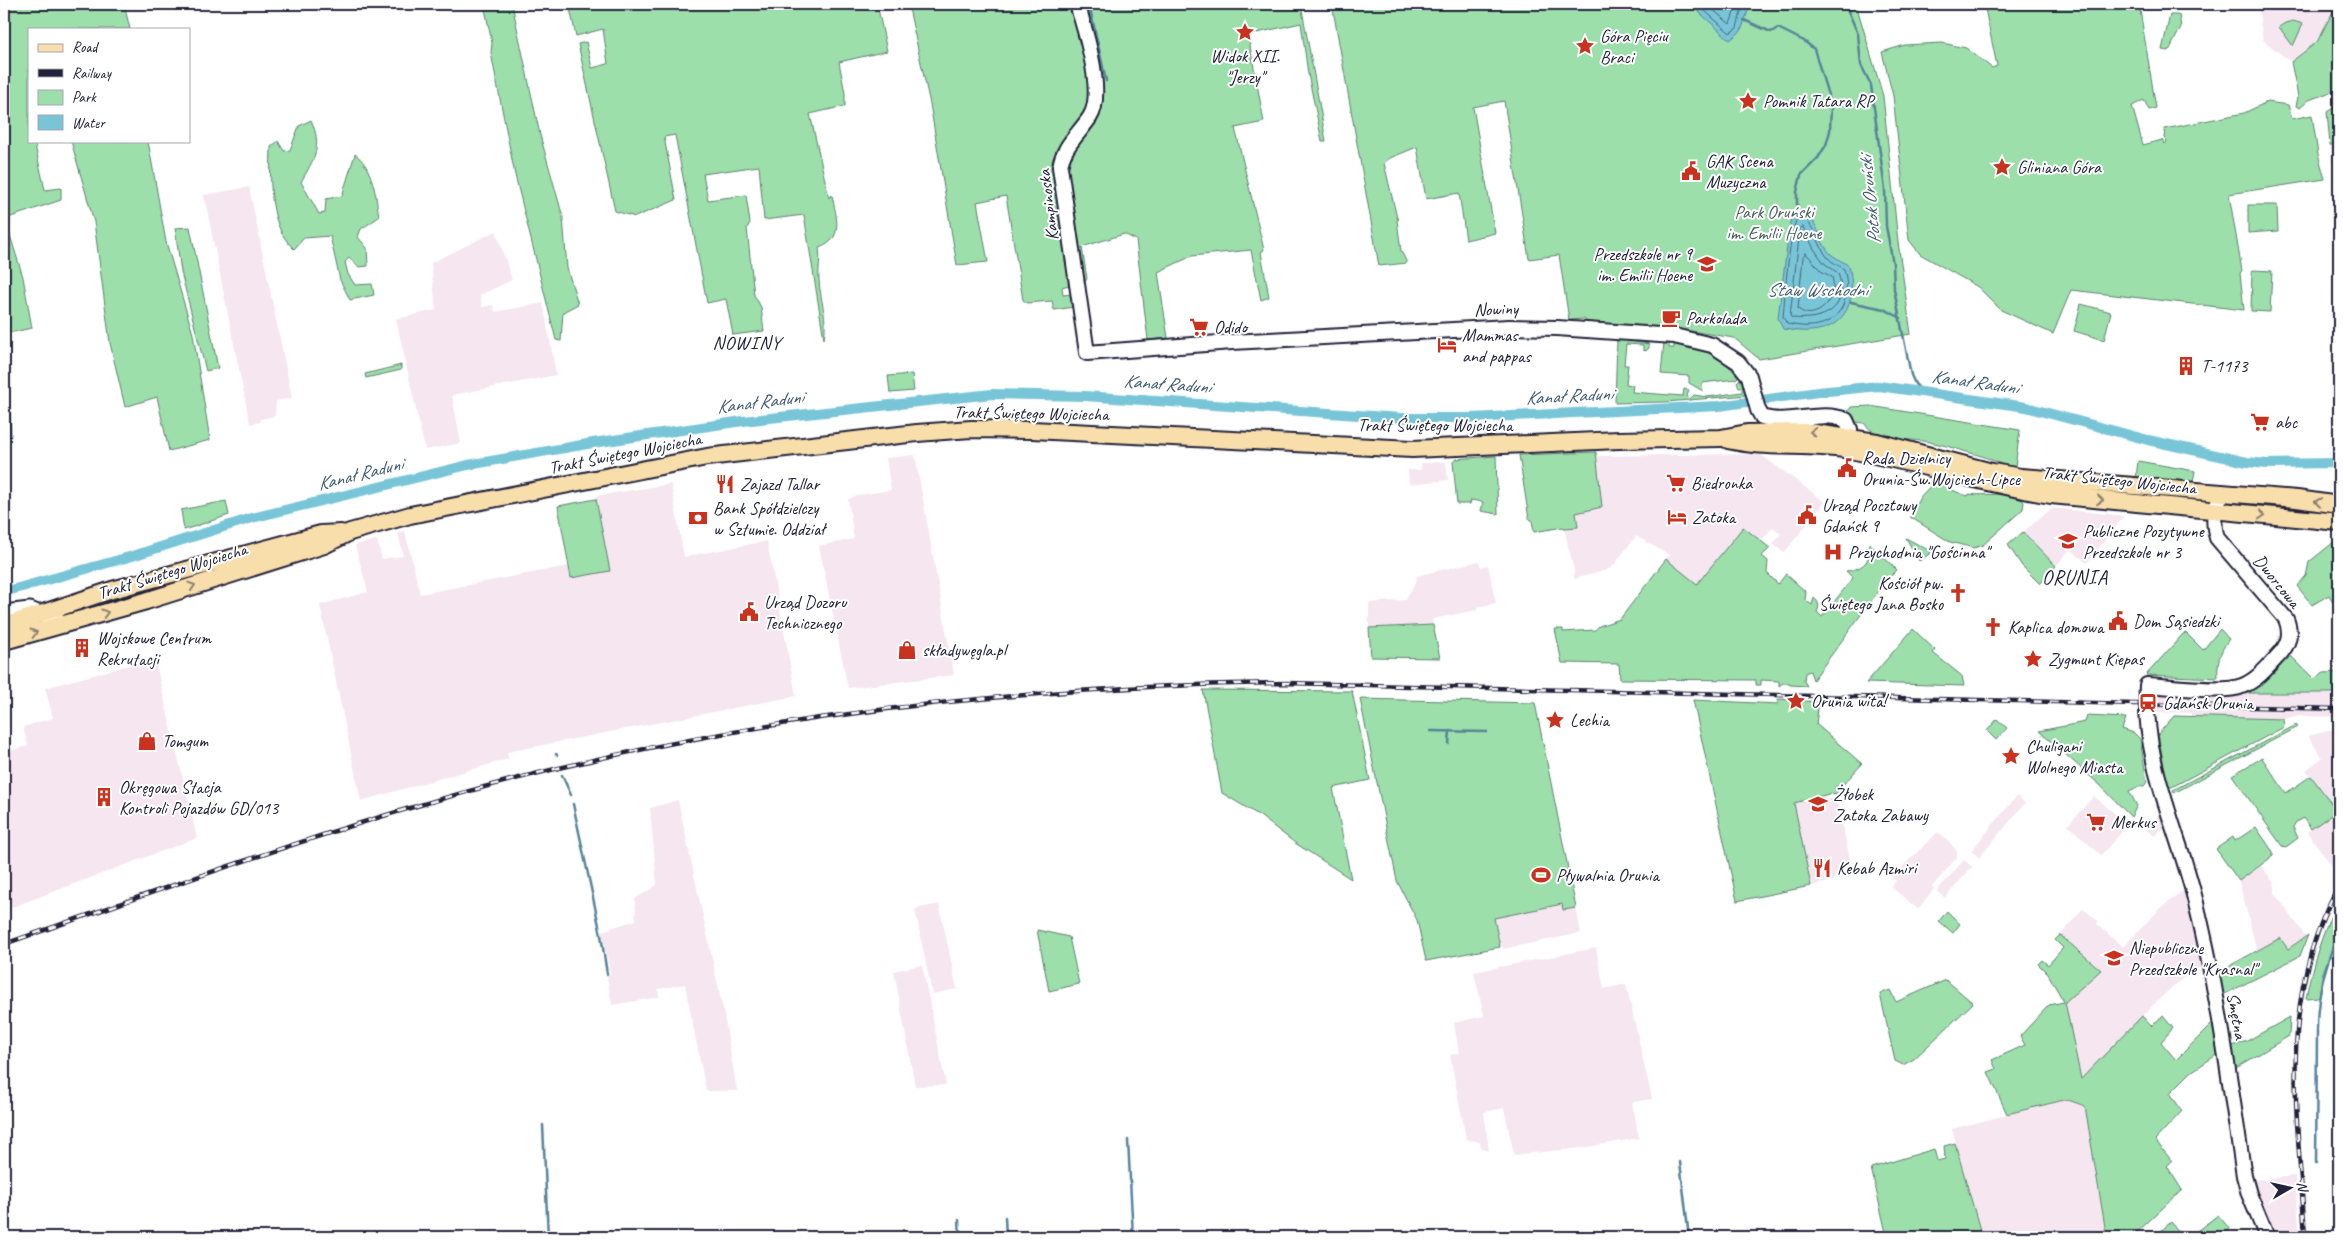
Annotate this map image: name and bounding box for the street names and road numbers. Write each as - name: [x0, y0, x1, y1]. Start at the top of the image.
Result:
- street label: Kampinoska: [1033, 167, 1063, 242]
- street label: Nowiny: [1474, 297, 1520, 321]
- street label: Trakt Świętego Wojciecha: [953, 401, 1110, 425]
- street label: Trakt Świętego Wojciecha: [1358, 414, 1514, 436]
- street label: Trakt Świętego Wojciecha: [547, 427, 705, 479]
- street label: Trakt Świętego Wojciecha: [2041, 461, 2199, 499]
- street label: Trakt Świętego Wojciecha: [95, 537, 251, 604]
- street label: Dworcowa: [2249, 550, 2306, 614]
- street label: Smętna: [2222, 991, 2252, 1042]

